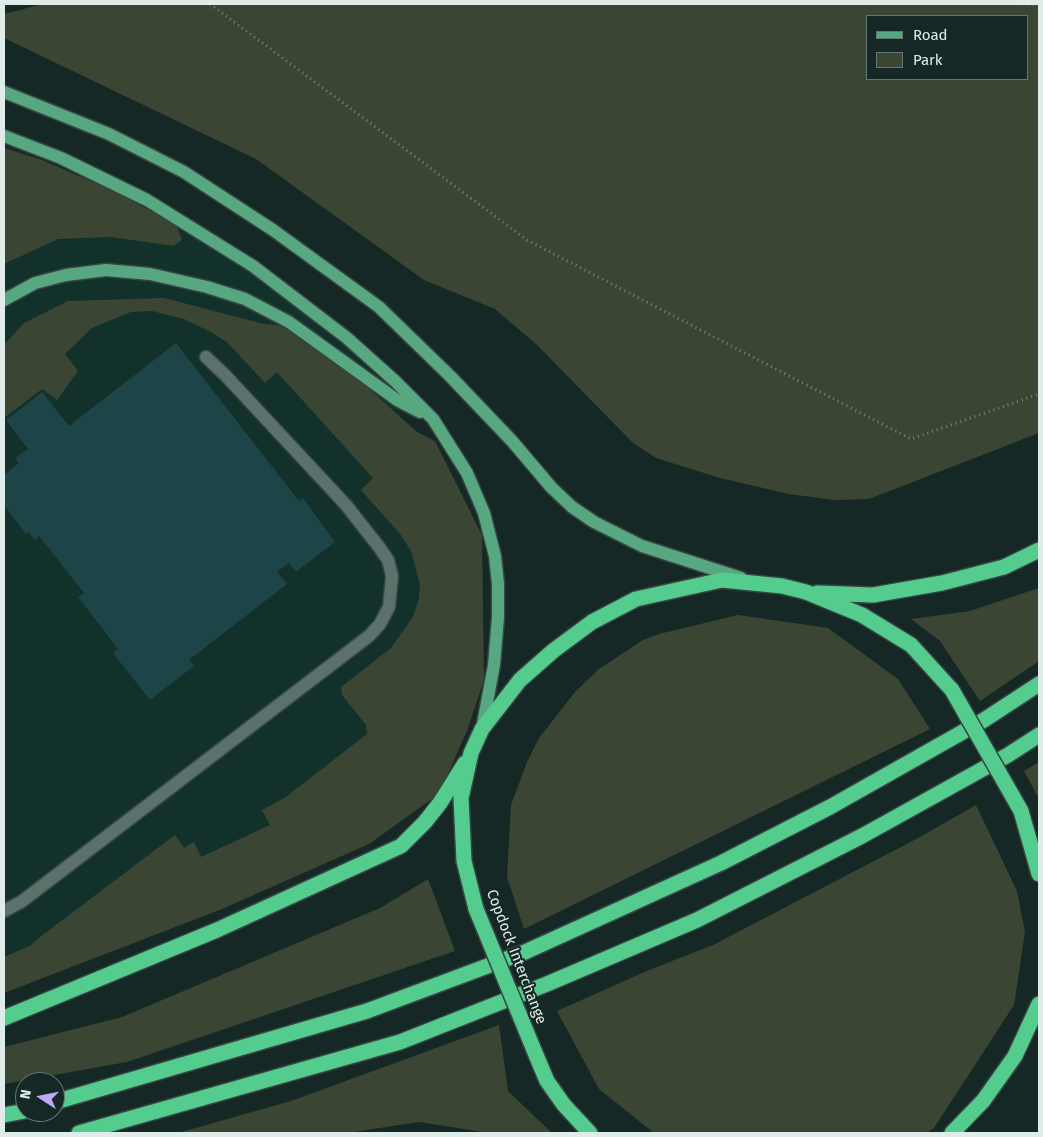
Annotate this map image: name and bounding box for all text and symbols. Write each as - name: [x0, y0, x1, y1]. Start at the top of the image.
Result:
- legend: [866, 15, 1028, 80]
- text: Road: [913, 26, 948, 44]
- text: Park: [913, 51, 943, 69]
- street label: Copdock Interchange: [482, 887, 550, 1027]
- north arrow: [15, 1072, 65, 1122]
- text: N: [17, 1088, 35, 1100]

